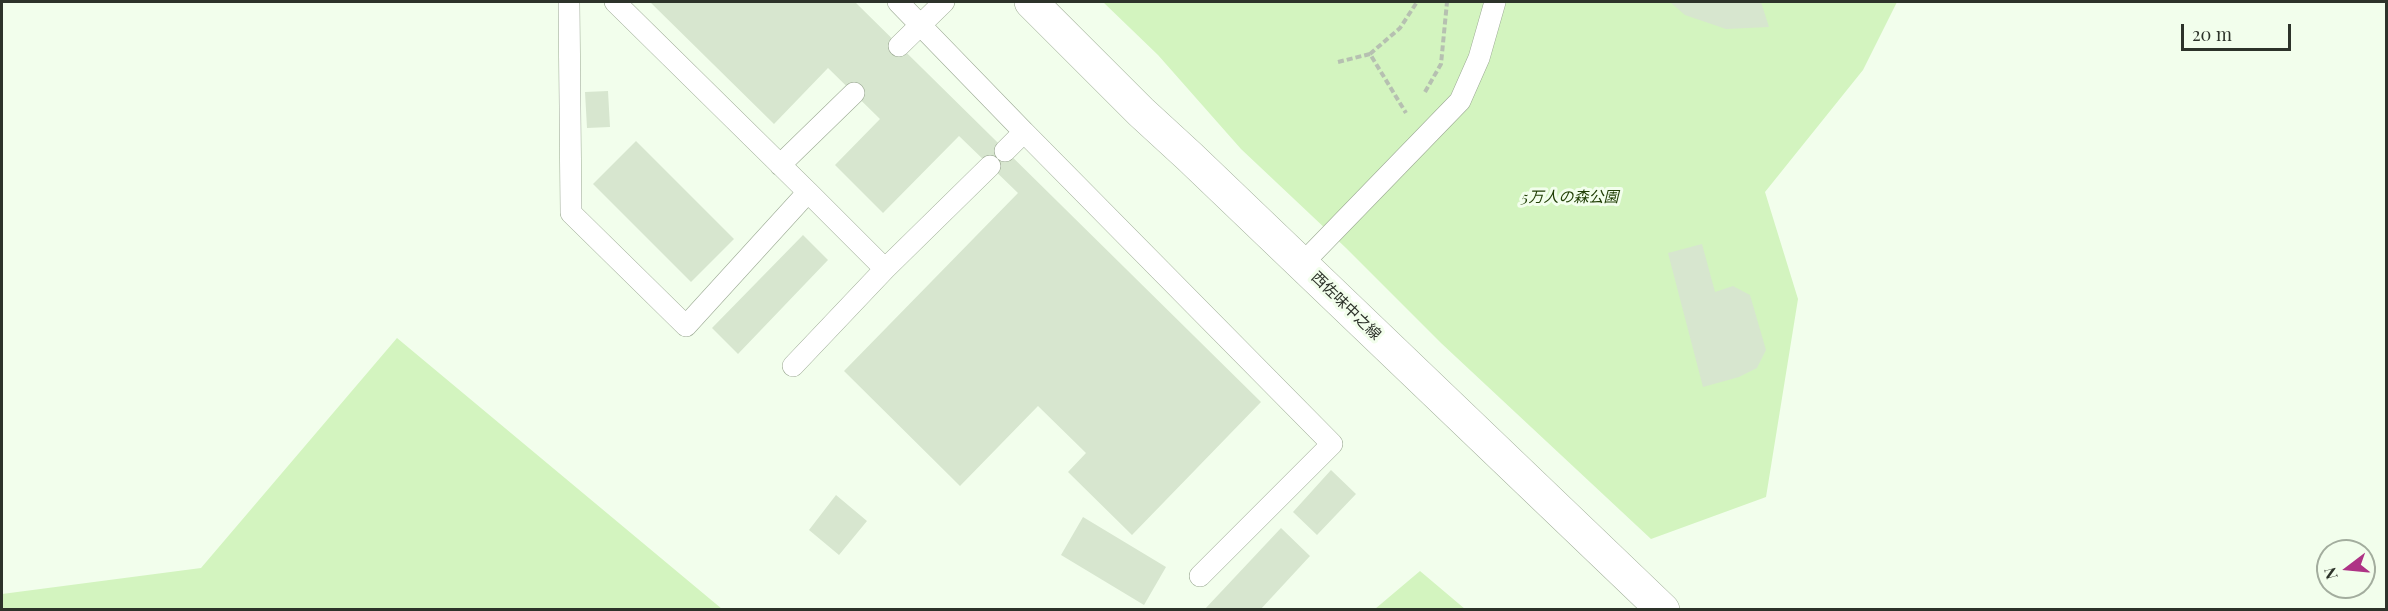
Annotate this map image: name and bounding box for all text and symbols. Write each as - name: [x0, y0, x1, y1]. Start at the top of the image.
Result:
- scale bar: [2184, 12, 2294, 50]
- text: 20 m: [2192, 22, 2232, 46]
- park label: 5万人の森公園: [1522, 188, 1618, 206]
- street label: 西佐味中之線: [1307, 268, 1385, 344]
- north arrow: [2316, 539, 2376, 599]
- text: N: [2318, 565, 2342, 582]

